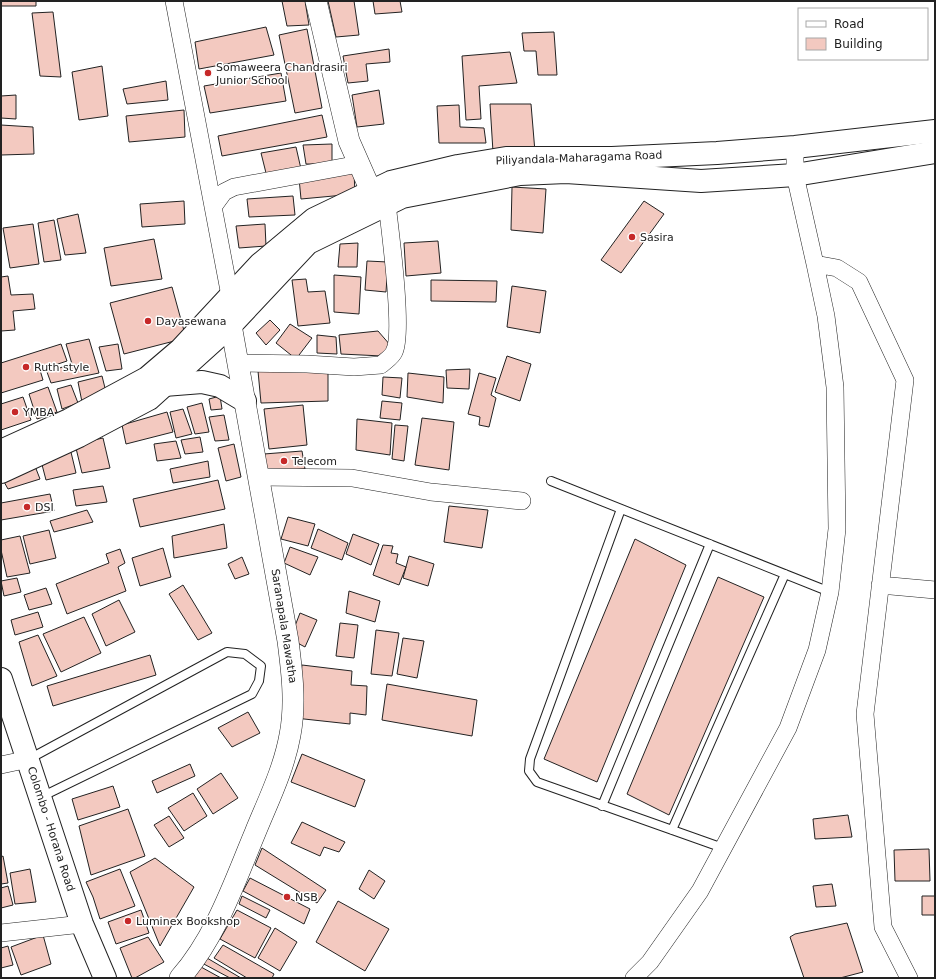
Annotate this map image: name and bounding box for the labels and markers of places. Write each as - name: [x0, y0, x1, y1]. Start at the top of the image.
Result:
- place label: Somaweera Chandrasiri Junior School: [215, 61, 347, 87]
- marker: Somaweera Chandrasiri Junior School: [203, 68, 213, 78]
- place label: Sasira: [640, 231, 674, 244]
- marker: Sasira: [627, 232, 637, 242]
- place label: Dayasewana: [156, 315, 226, 328]
- marker: Dayasewana: [143, 316, 153, 326]
- place label: Ruth style: [34, 361, 90, 374]
- marker: Ruth style: [21, 362, 31, 372]
- place label: YMBA: [22, 406, 55, 419]
- marker: YMBA: [10, 407, 20, 417]
- place label: Telecom: [291, 455, 337, 468]
- marker: Telecom: [279, 456, 289, 466]
- place label: DSI: [35, 501, 54, 514]
- marker: DSI: [22, 502, 32, 512]
- place label: NSB: [295, 891, 318, 904]
- marker: NSB: [282, 892, 292, 902]
- place label: Luminex Bookshop: [136, 915, 240, 928]
- marker: Luminex Bookshop: [123, 916, 133, 926]

